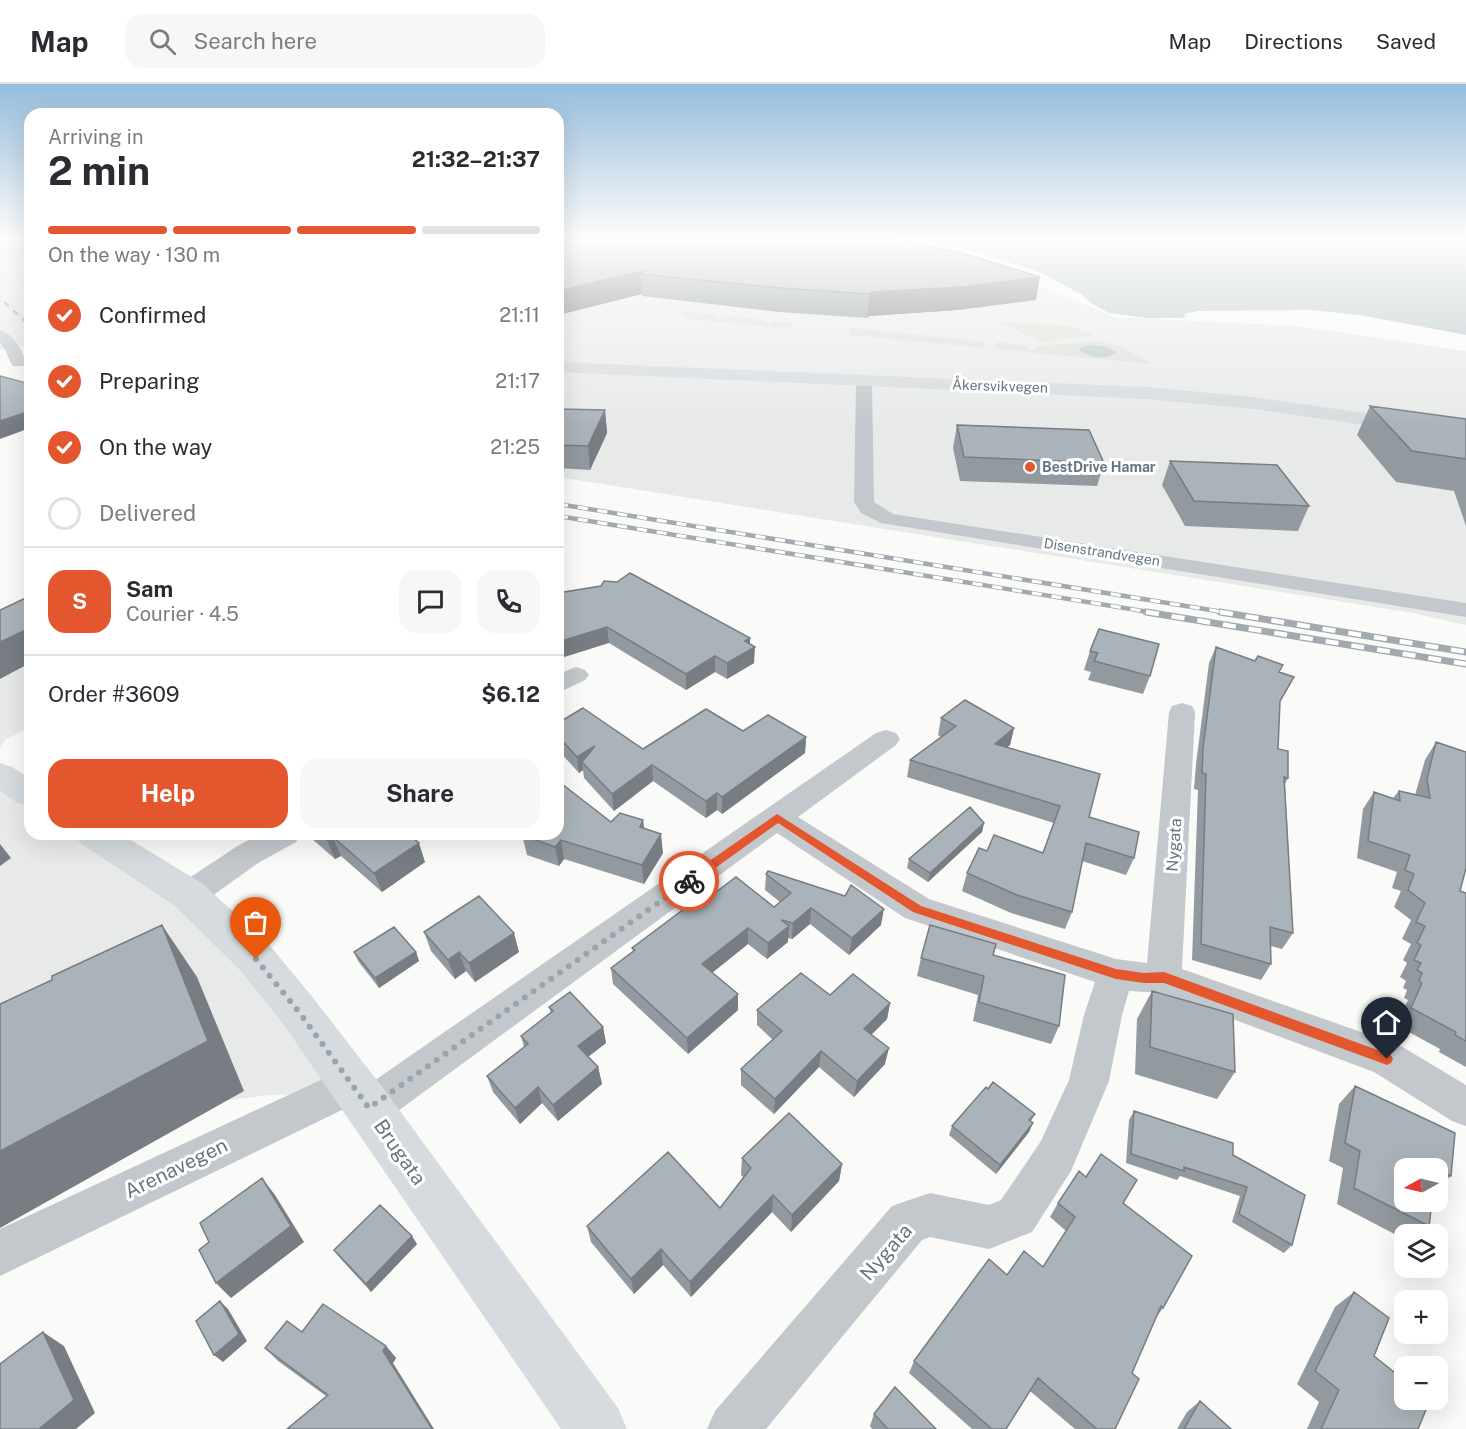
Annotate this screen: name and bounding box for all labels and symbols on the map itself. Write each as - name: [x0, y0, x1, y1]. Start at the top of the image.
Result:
- street label: Åkersvikvegen: [952, 374, 1048, 396]
- place label: BestDrive Hamar: [1042, 459, 1156, 475]
- marker: BestDrive Hamar: [1023, 460, 1037, 474]
- street label: Disenstrandvegen: [1043, 535, 1161, 569]
- street label: Nygata: [1163, 818, 1185, 872]
- courier: [659, 851, 719, 911]
- pin: [230, 897, 281, 959]
- pin: [1361, 997, 1412, 1059]
- street label: Brugata: [369, 1115, 431, 1189]
- street label: Arenavegen: [121, 1133, 231, 1203]
- north arrow: [1394, 1158, 1448, 1212]
- street label: Nygata: [855, 1219, 917, 1285]

